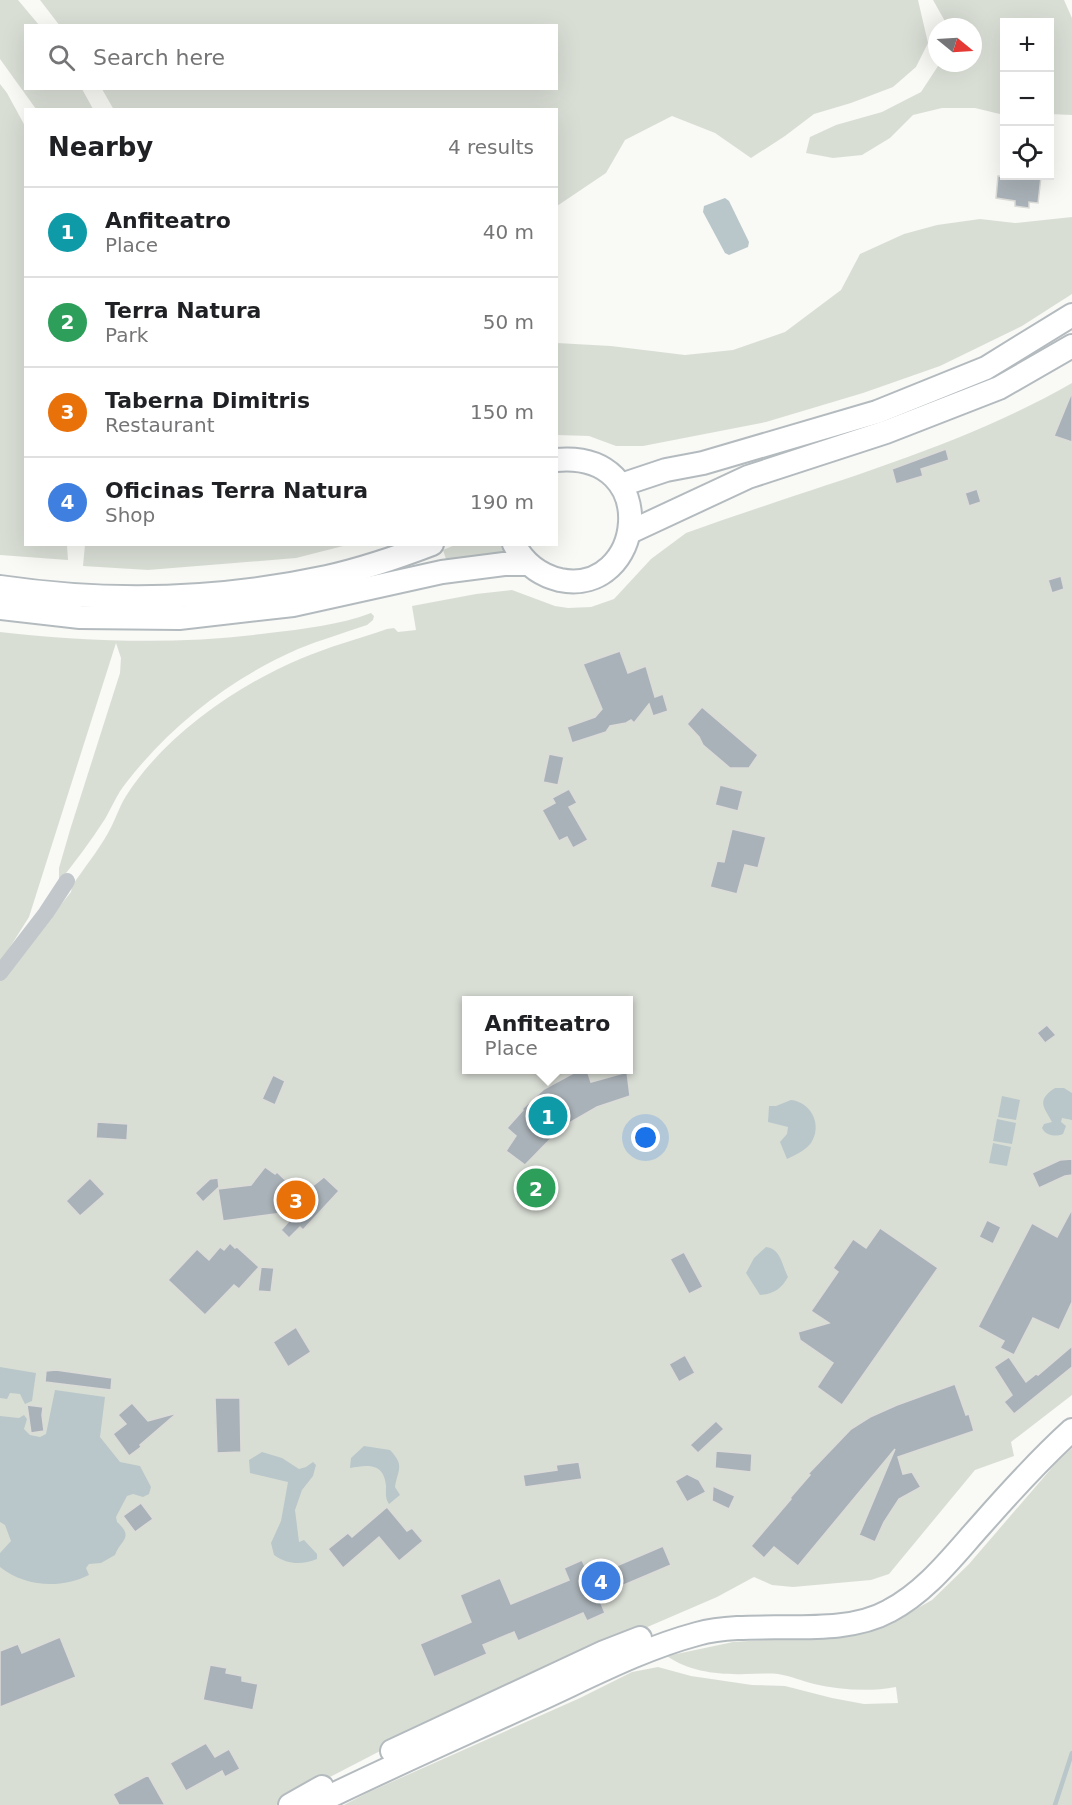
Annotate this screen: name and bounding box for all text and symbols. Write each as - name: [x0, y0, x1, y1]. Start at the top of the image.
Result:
- north arrow: [928, 18, 982, 72]
- map controls: [1000, 18, 1054, 180]
- button: +: [1000, 18, 1054, 72]
- search box: [24, 24, 558, 90]
- icon: search: [45, 41, 78, 74]
- text: Search here: [93, 45, 225, 70]
- button: −: [1000, 72, 1054, 126]
- button: locate: [1000, 126, 1054, 180]
- text: Nearby: [48, 132, 153, 162]
- text: 4 results: [448, 135, 534, 159]
- text: Anfiteatro: [105, 208, 231, 233]
- text: 1: [61, 220, 74, 244]
- text: 40 m: [483, 220, 534, 244]
- text: Place: [105, 233, 158, 257]
- text: Terra Natura: [105, 298, 261, 323]
- text: 2: [61, 310, 74, 334]
- text: 50 m: [483, 310, 534, 334]
- text: Park: [105, 323, 148, 347]
- text: Taberna Dimitris: [105, 388, 310, 413]
- text: 3: [61, 400, 74, 424]
- text: 150 m: [470, 400, 534, 424]
- text: Restaurant: [105, 413, 215, 437]
- text: Oficinas Terra Natura: [105, 478, 368, 503]
- text: 4: [61, 490, 74, 514]
- text: 190 m: [470, 490, 534, 514]
- text: Shop: [105, 503, 155, 527]
- popup: [462, 996, 633, 1074]
- text: Anfiteatro: [485, 1011, 610, 1036]
- text: Place: [485, 1036, 538, 1060]
- pin: 1: [528, 1094, 568, 1138]
- your location: [631, 1123, 660, 1152]
- pin: 2: [516, 1166, 556, 1210]
- pin: 3: [276, 1178, 316, 1222]
- pin: 4: [582, 1558, 620, 1604]

